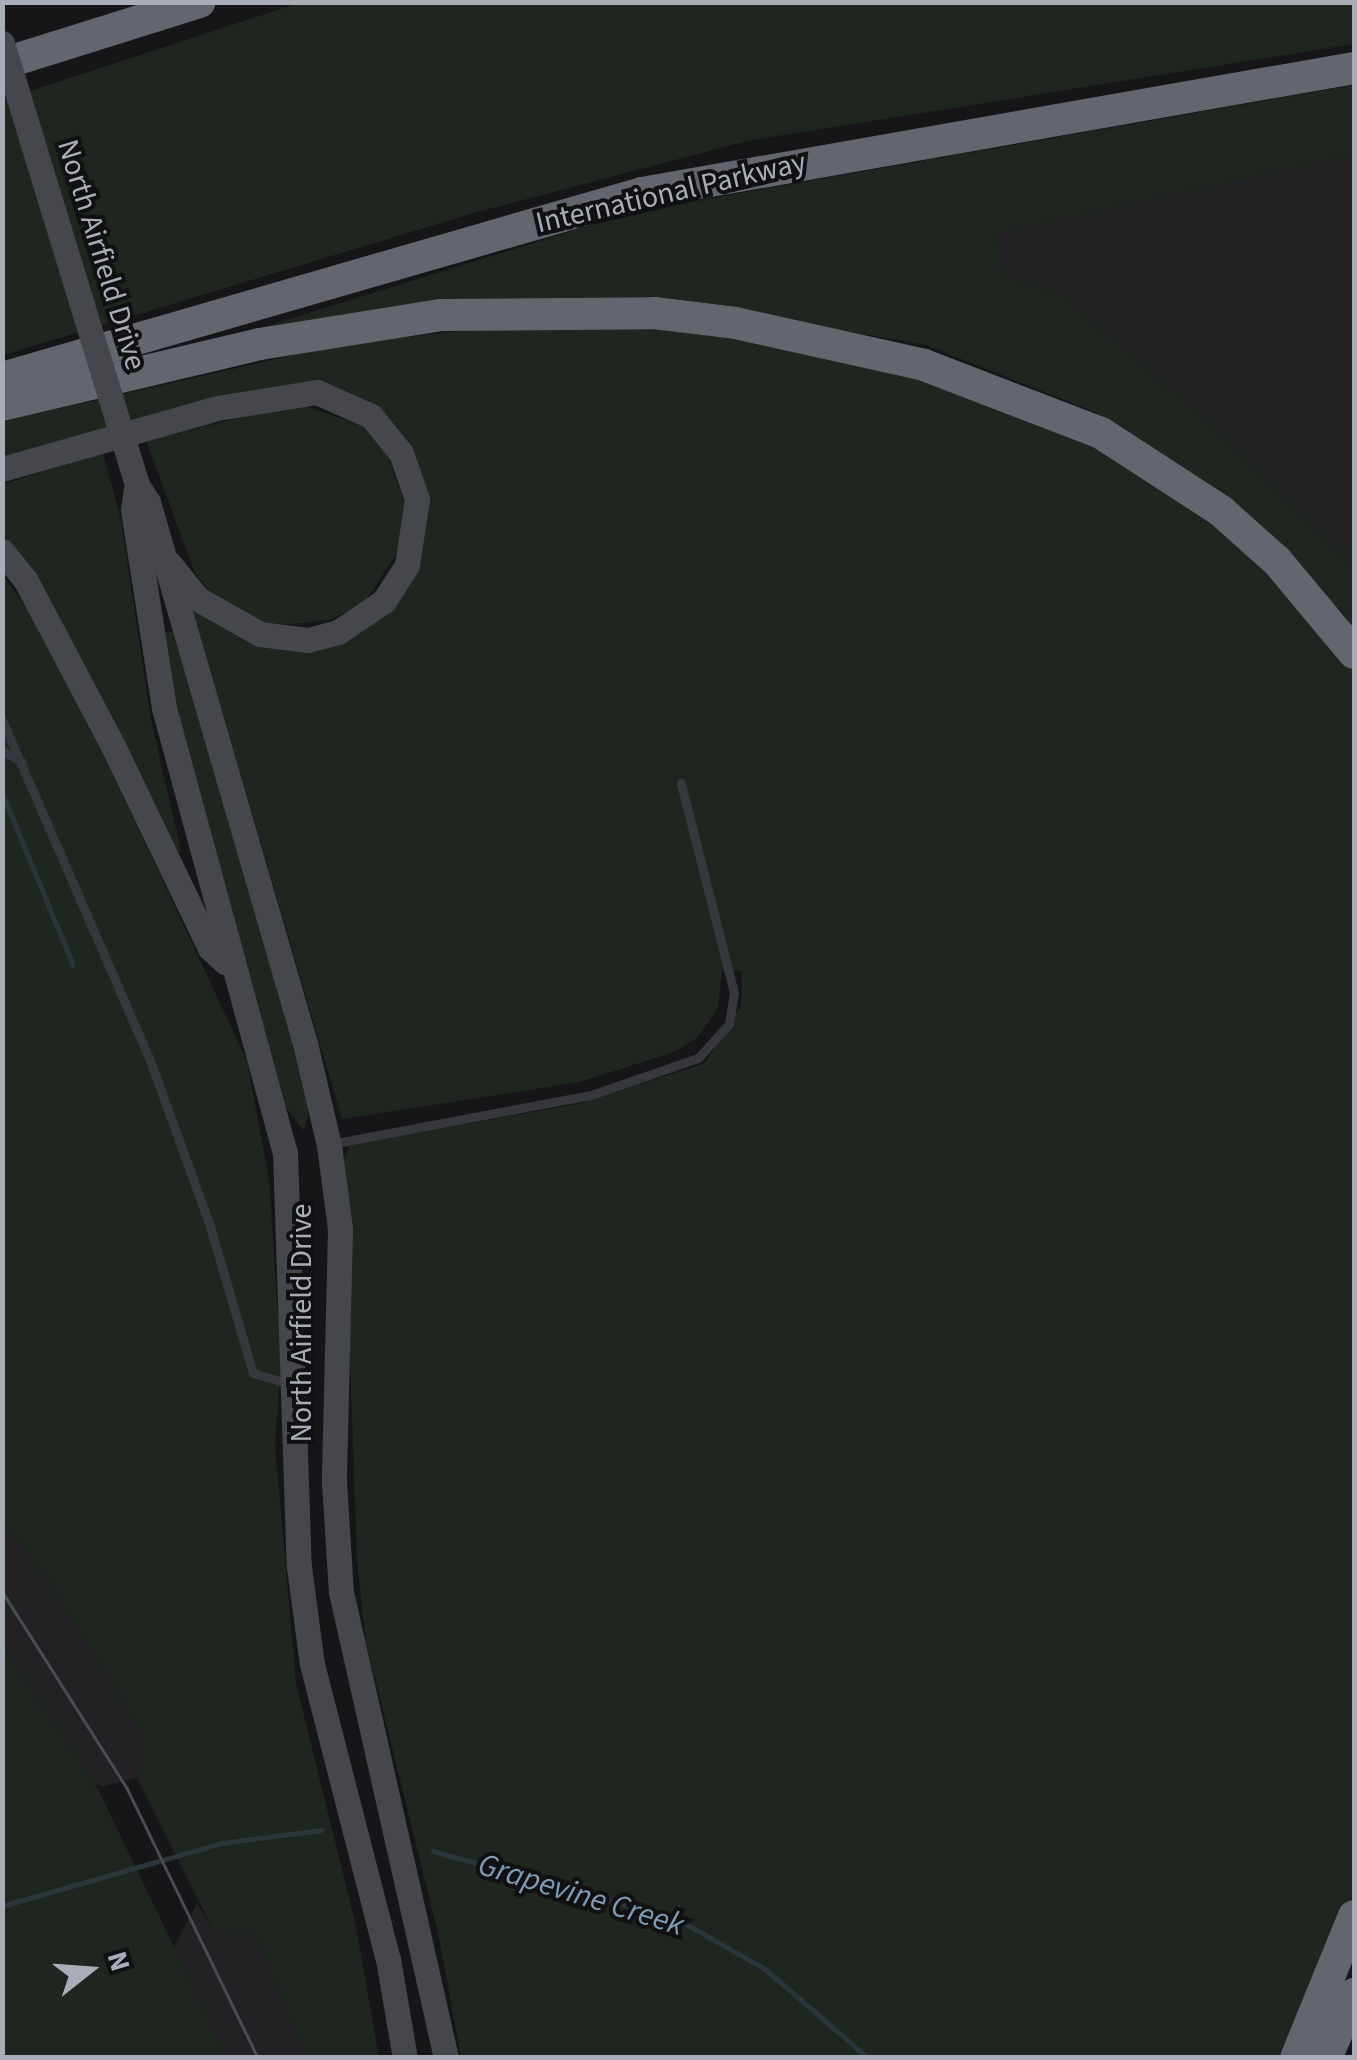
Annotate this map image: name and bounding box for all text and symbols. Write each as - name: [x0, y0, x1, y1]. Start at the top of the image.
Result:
- street label: North Airfield Drive: [49, 135, 153, 375]
- street label: International Parkway: [533, 144, 809, 242]
- street label: North Airfield Drive: [284, 1204, 320, 1442]
- water label: Grapevine Creek: [473, 1845, 689, 1945]
- north arrow: [40, 1920, 140, 2020]
- text: N: [97, 1946, 141, 1976]

